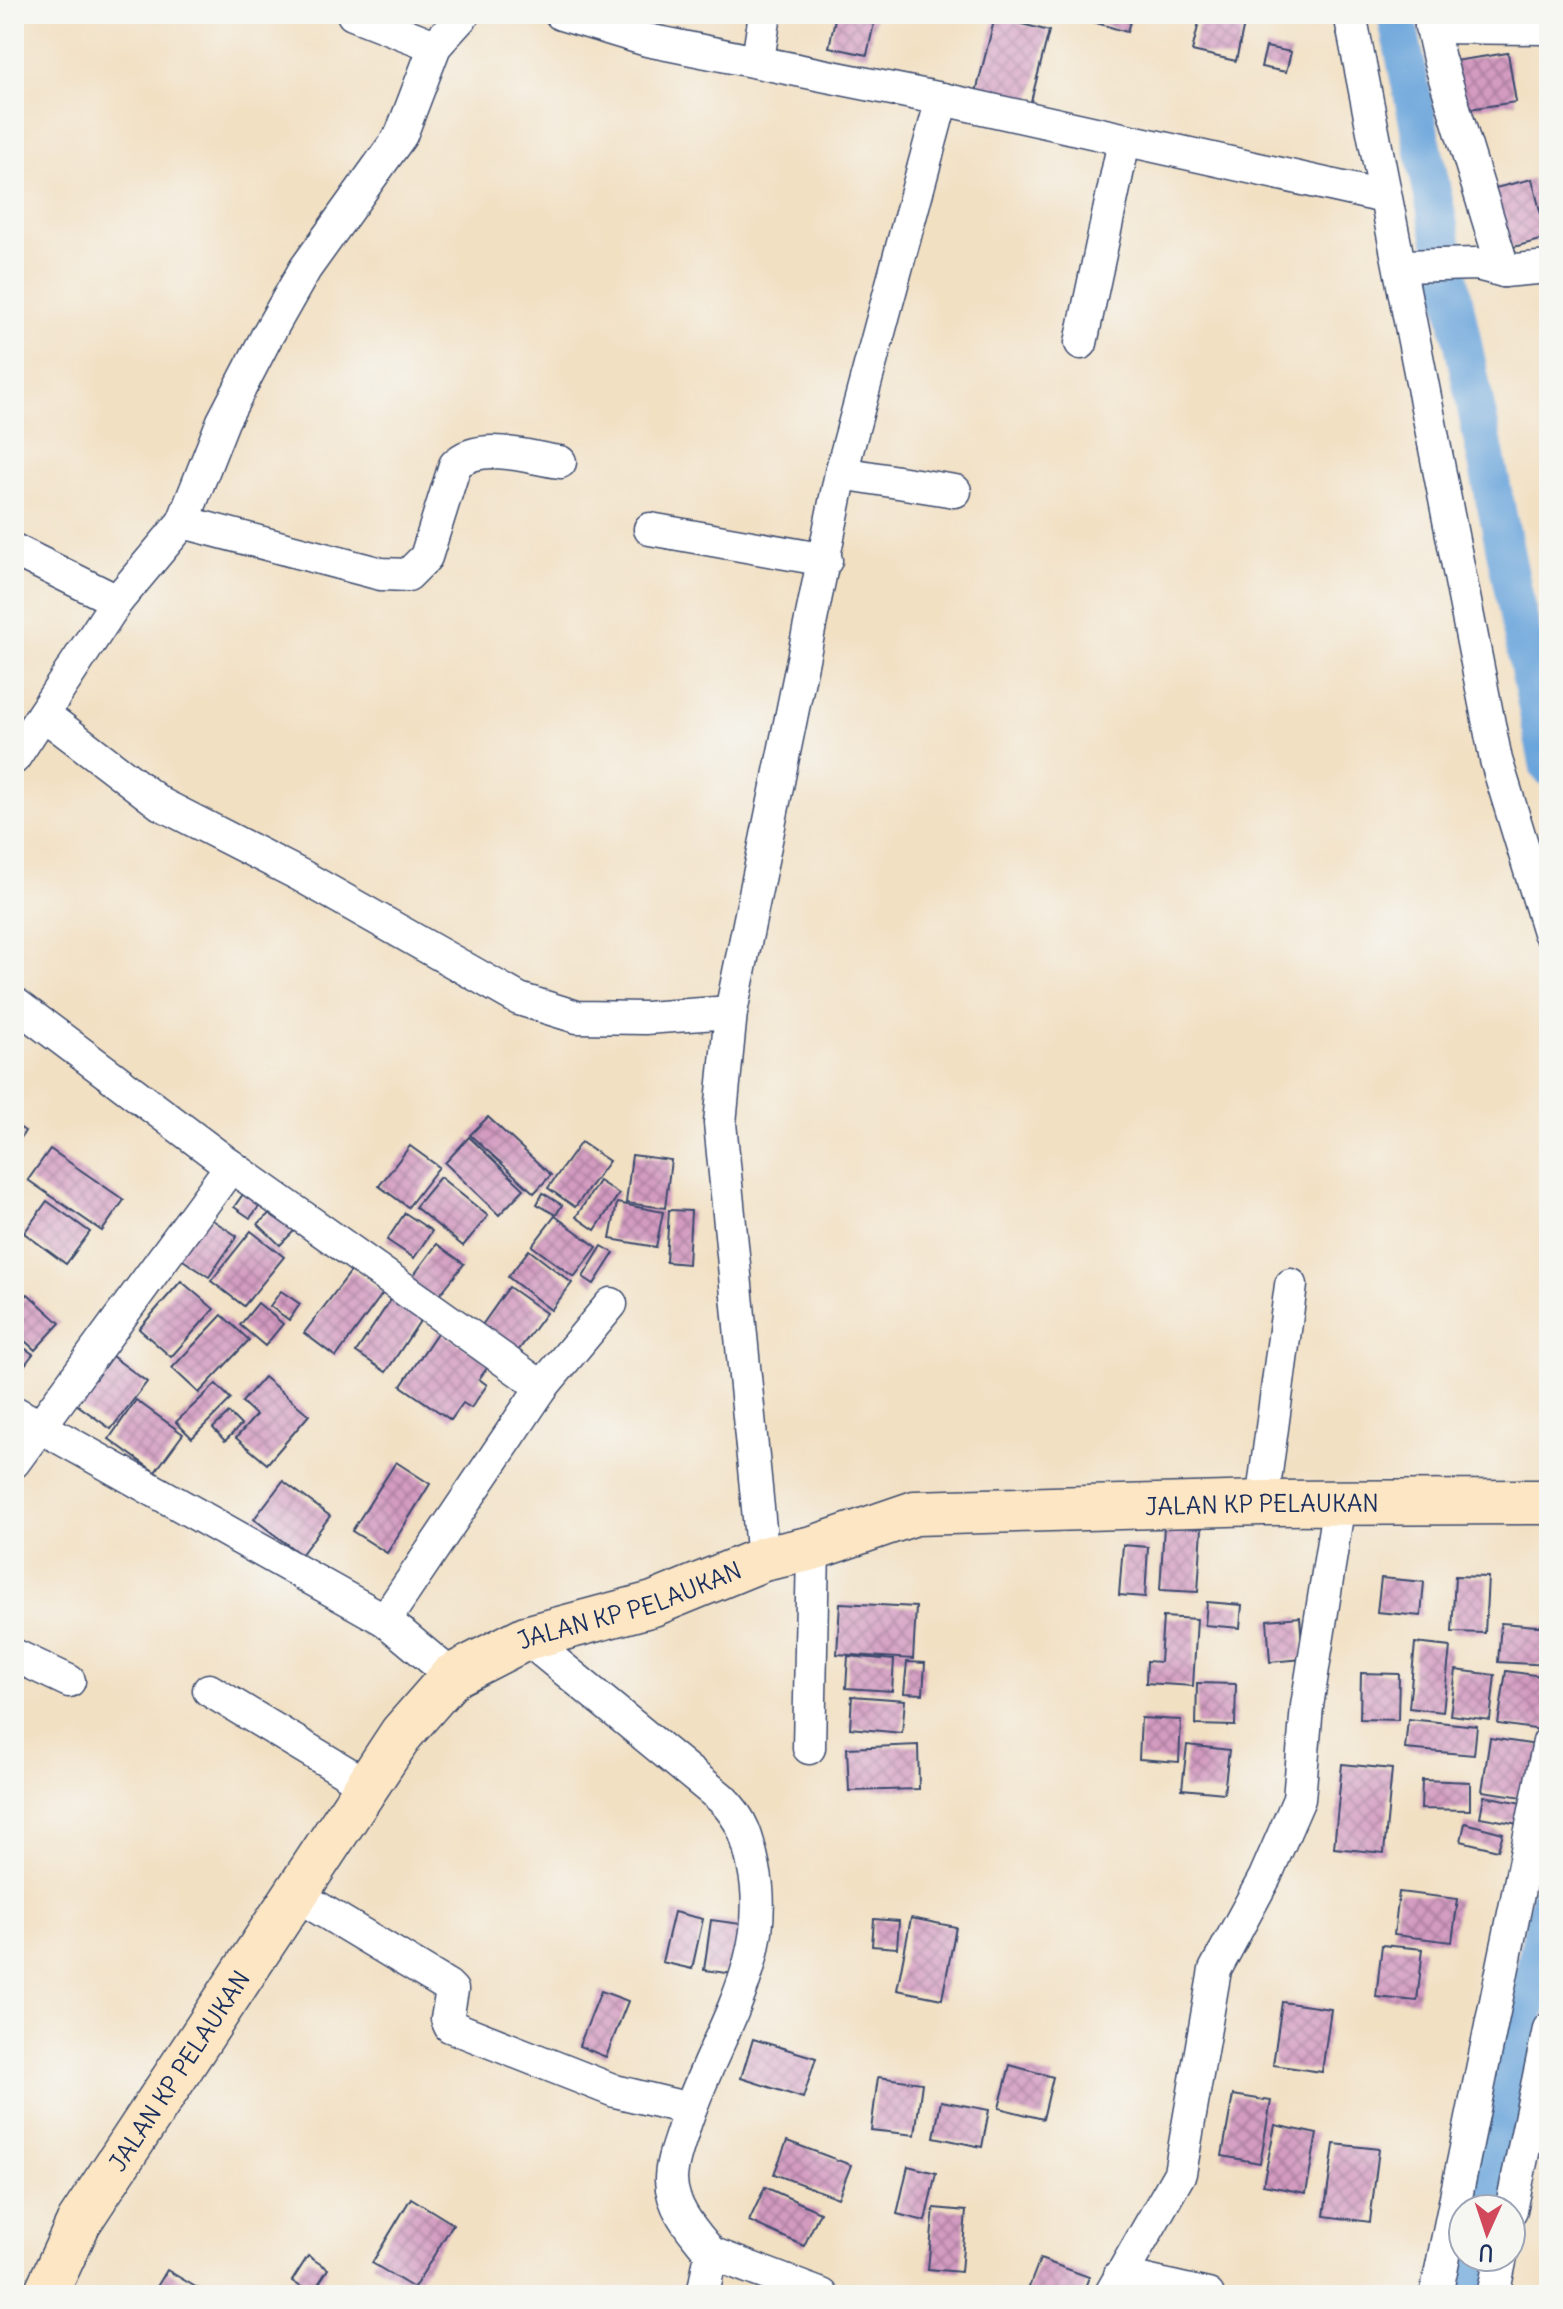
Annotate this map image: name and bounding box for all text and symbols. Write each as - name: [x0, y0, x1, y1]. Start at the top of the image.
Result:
- street label: JALAN KP PELAUKAN: [1145, 1488, 1379, 1521]
- street label: JALAN KP PELAUKAN: [512, 1555, 746, 1655]
- street label: JALAN KP PELAUKAN: [102, 1965, 256, 2176]
- north arrow: [1447, 2193, 1527, 2273]
- text: U: [1478, 2239, 1494, 2267]

